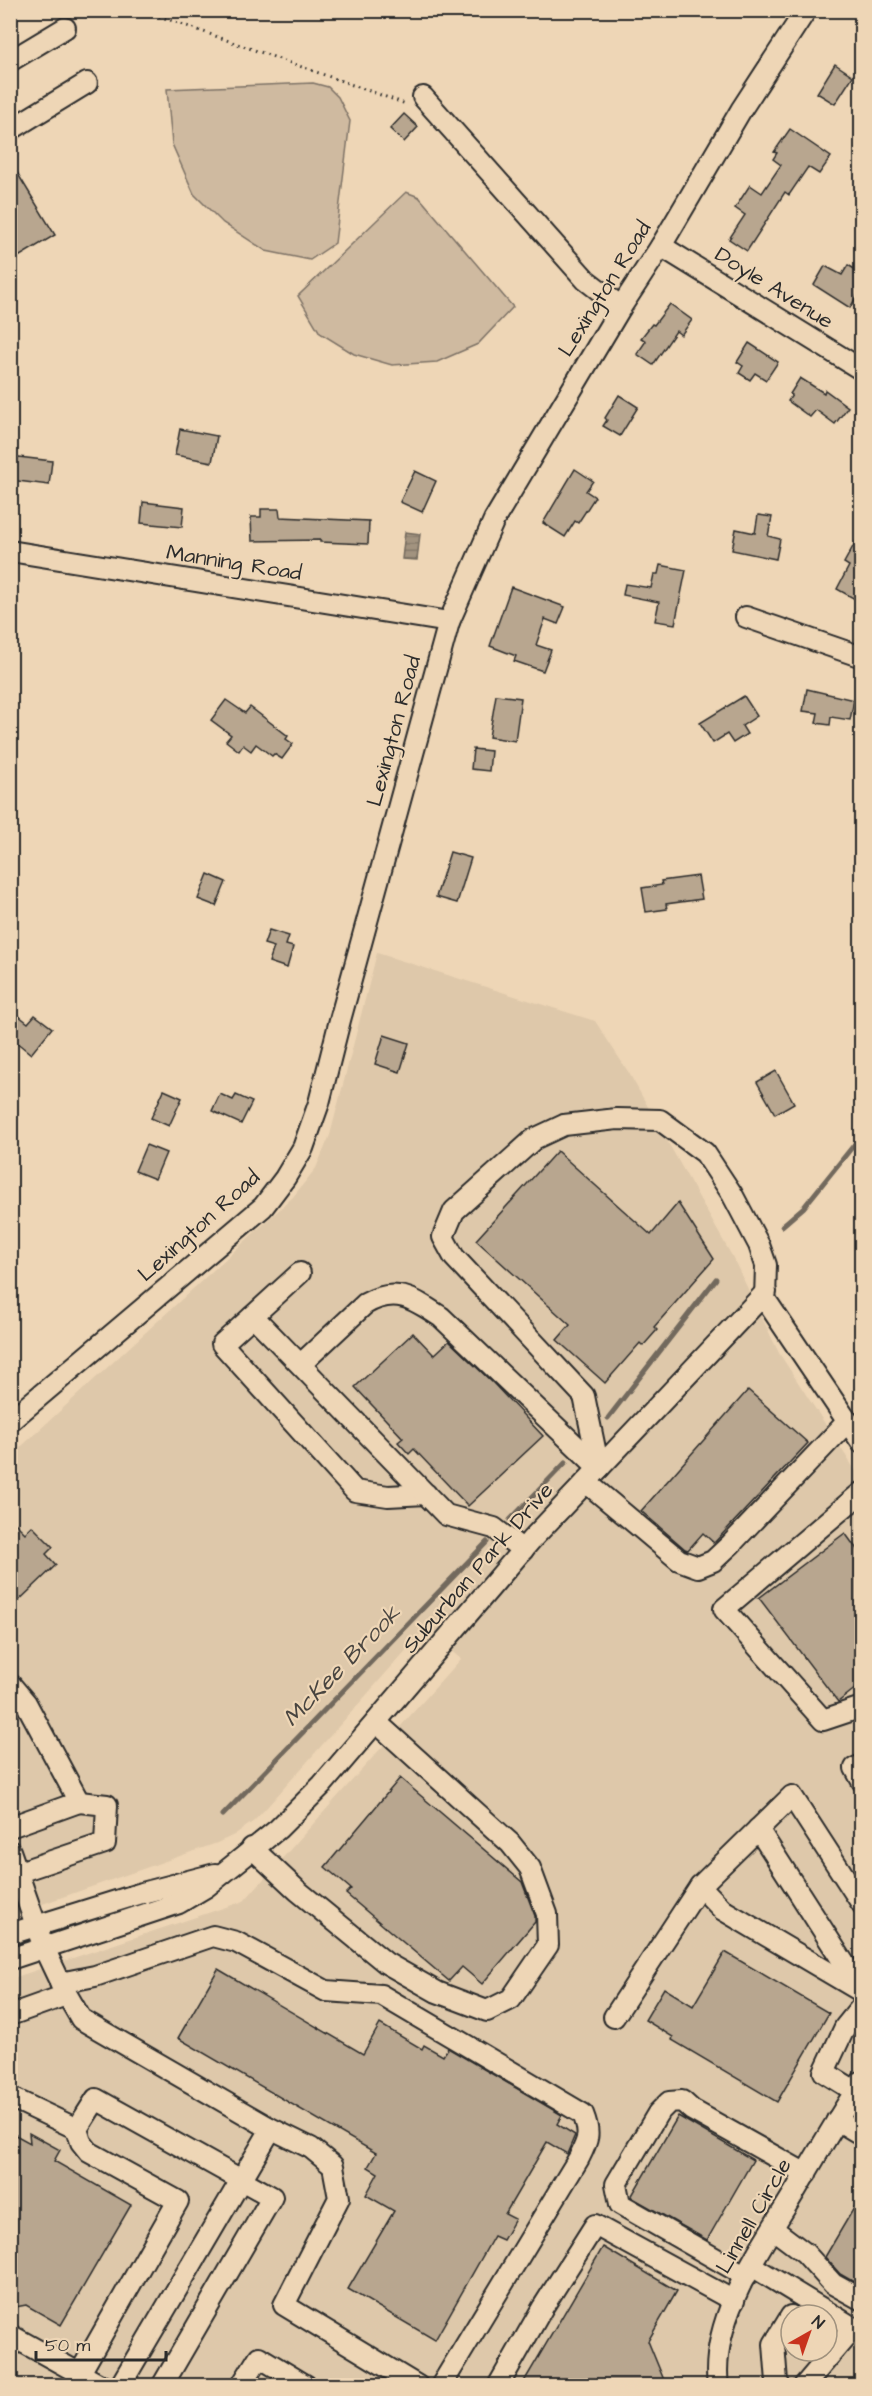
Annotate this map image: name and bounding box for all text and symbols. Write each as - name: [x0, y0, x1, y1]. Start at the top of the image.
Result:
- street label: Lexington Road: [551, 215, 660, 363]
- street label: Doyle Avenue: [708, 239, 839, 338]
- street label: Manning Road: [164, 537, 304, 590]
- street label: Lexington Road: [359, 652, 430, 810]
- street label: Lexington Road: [131, 1163, 268, 1290]
- street label: Suburban Park Drive: [395, 1476, 561, 1660]
- water label: McKee Brook: [275, 1597, 410, 1734]
- street label: Linnell Circle: [708, 2153, 800, 2279]
- north arrow: [779, 2303, 839, 2363]
- text: N: [807, 2311, 829, 2334]
- scale bar: [36, 2324, 166, 2362]
- text: 50 m: [45, 2333, 90, 2358]

